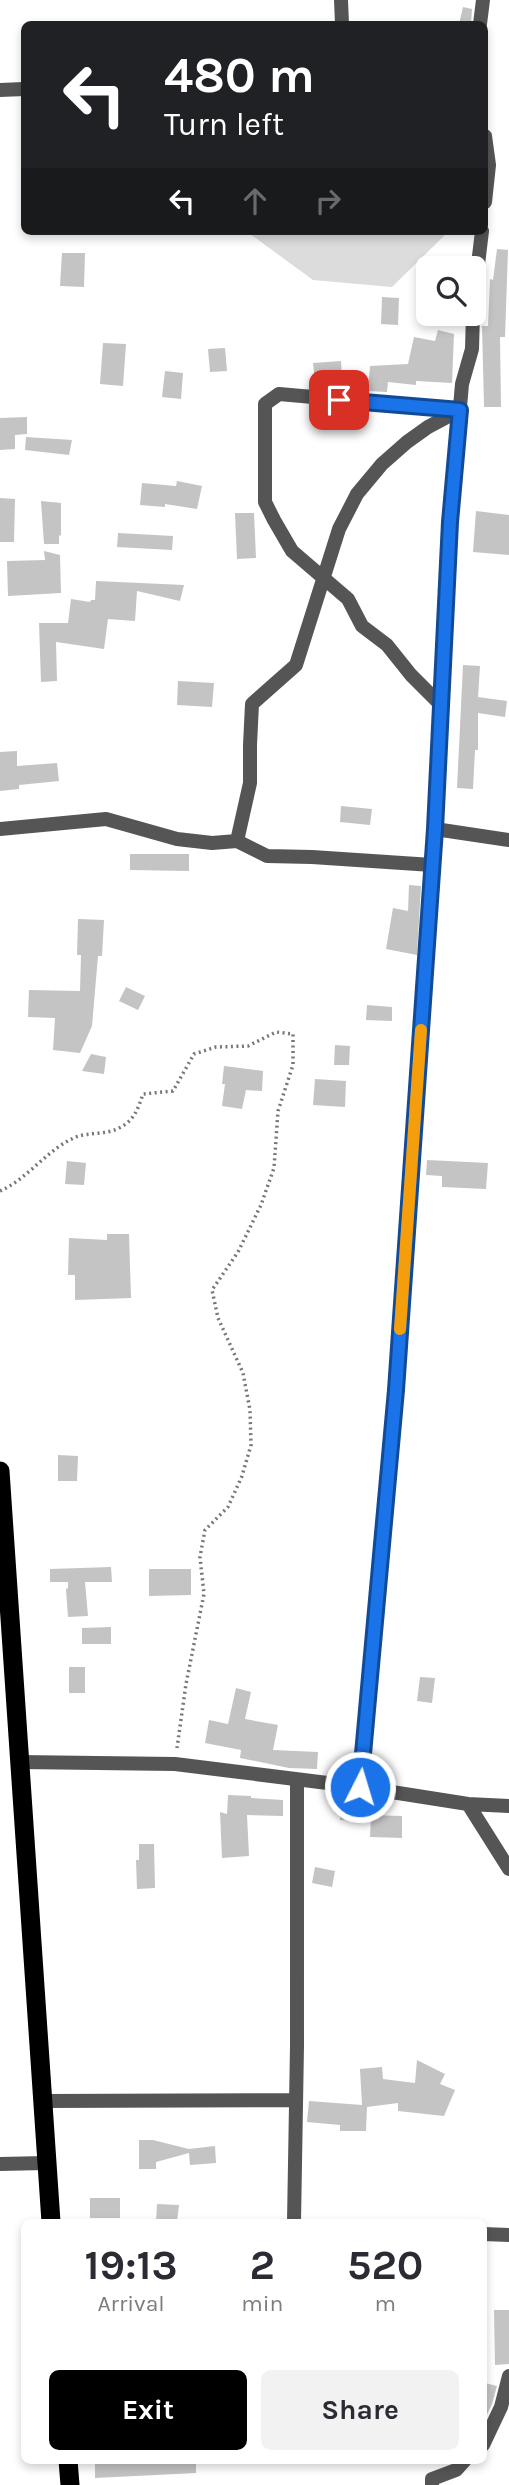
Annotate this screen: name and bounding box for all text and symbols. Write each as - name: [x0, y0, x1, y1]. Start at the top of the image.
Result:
- text: 480 m: [164, 47, 315, 104]
- icon: left: [49, 49, 140, 140]
- text: Turn left: [164, 106, 284, 143]
- icon: left: [163, 182, 201, 220]
- icon: ahead: [236, 182, 274, 220]
- icon: right: [309, 182, 347, 220]
- map controls: [416, 256, 486, 326]
- button: search: [416, 256, 486, 326]
- pin: [309, 370, 369, 430]
- icon: arrive: [320, 381, 358, 419]
- position arrow: [323, 1750, 397, 1824]
- text: 19:13: [85, 2240, 178, 2290]
- text: 2: [250, 2240, 275, 2290]
- text: 520: [347, 2240, 423, 2290]
- text: Arrival: [97, 2290, 165, 2317]
- text: min: [241, 2290, 283, 2317]
- text: m: [374, 2290, 396, 2317]
- button: Exit: [49, 2370, 247, 2450]
- button: Share: [261, 2370, 459, 2450]

